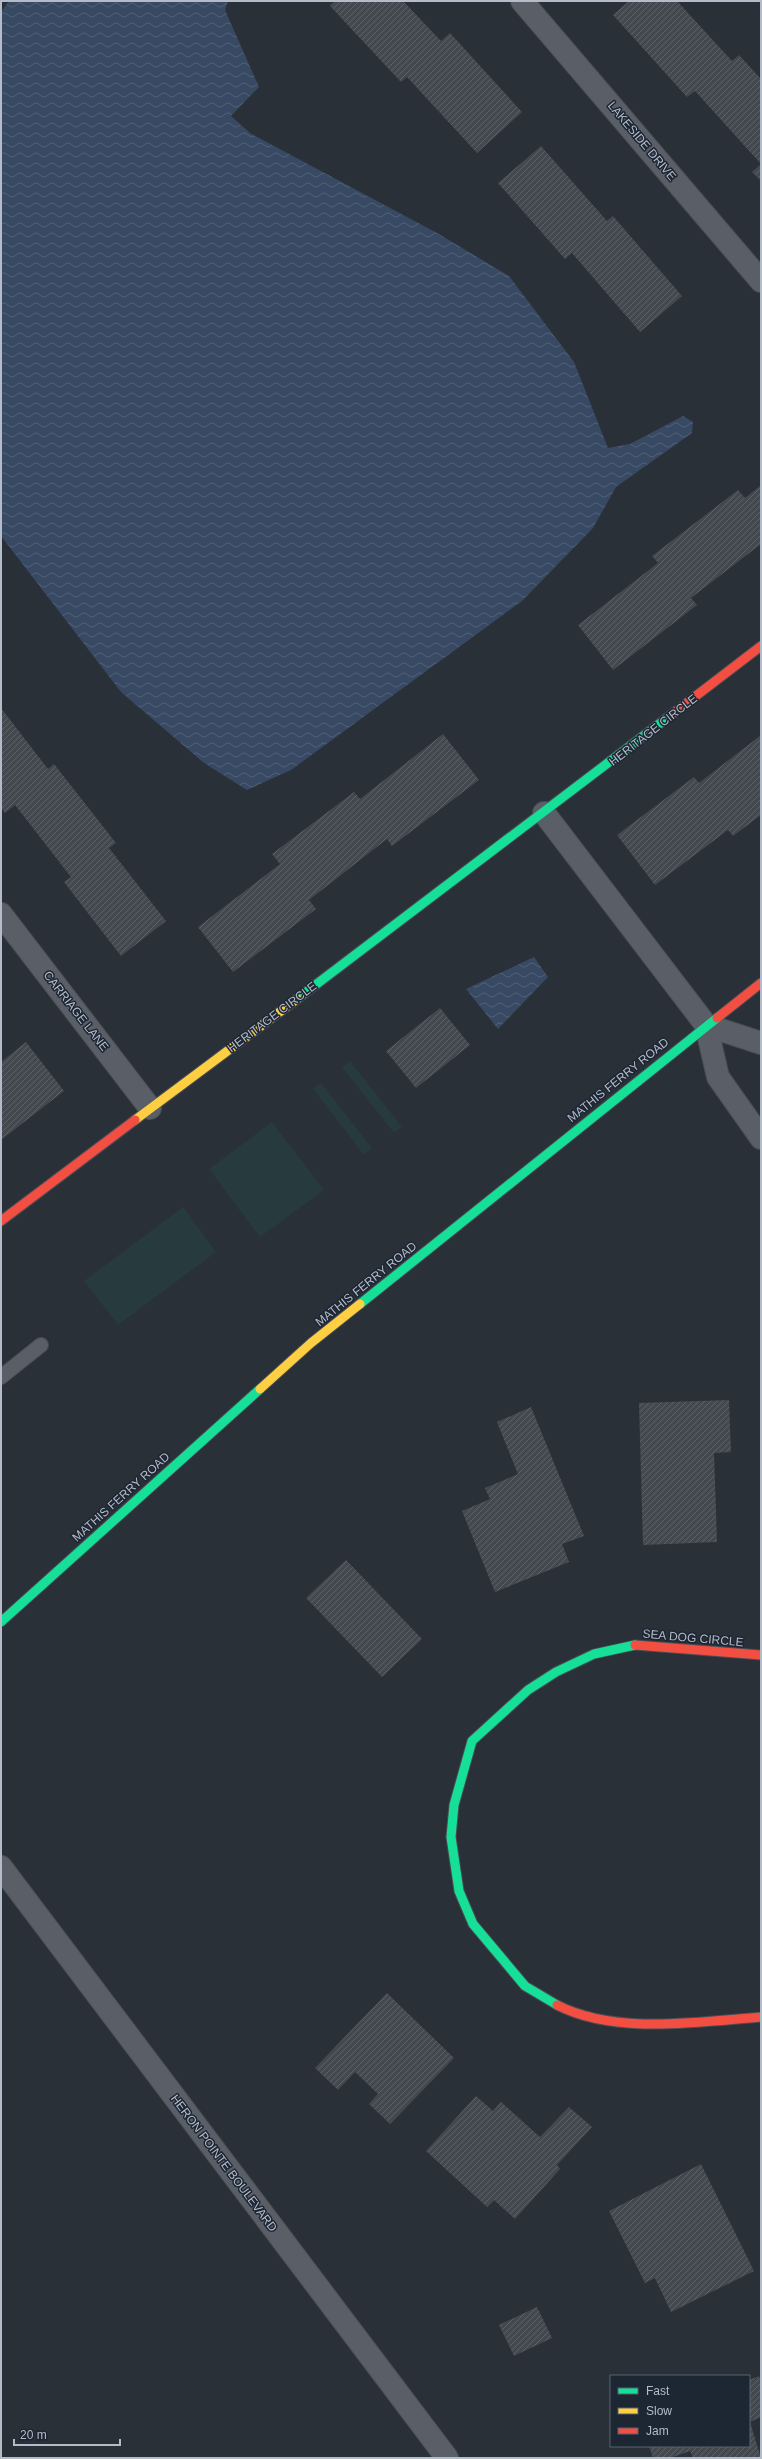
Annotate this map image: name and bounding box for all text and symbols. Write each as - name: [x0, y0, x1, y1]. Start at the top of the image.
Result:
- street label: LAKESIDE DRIVE: [605, 99, 679, 183]
- street label: HERITAGE CIRCLE: [606, 691, 700, 769]
- street label: CARRIAGE LANE: [41, 968, 111, 1054]
- street label: HERITAGE CIRCLE: [225, 979, 319, 1055]
- street label: MATHIS FERRY ROAD: [565, 1035, 672, 1125]
- street label: MATHIS FERRY ROAD: [313, 1239, 420, 1329]
- street label: MATHIS FERRY ROAD: [69, 1449, 173, 1544]
- street label: SEA DOG CIRCLE: [642, 1627, 744, 1649]
- street label: HERON POINTE BOULEVARD: [168, 2092, 280, 2234]
- legend: [610, 2375, 750, 2447]
- text: Fast: [646, 2384, 670, 2398]
- text: Slow: [646, 2404, 672, 2418]
- scale bar: [14, 2421, 120, 2447]
- text: Jam: [646, 2424, 669, 2438]
- text: 20 m: [20, 2428, 47, 2442]

